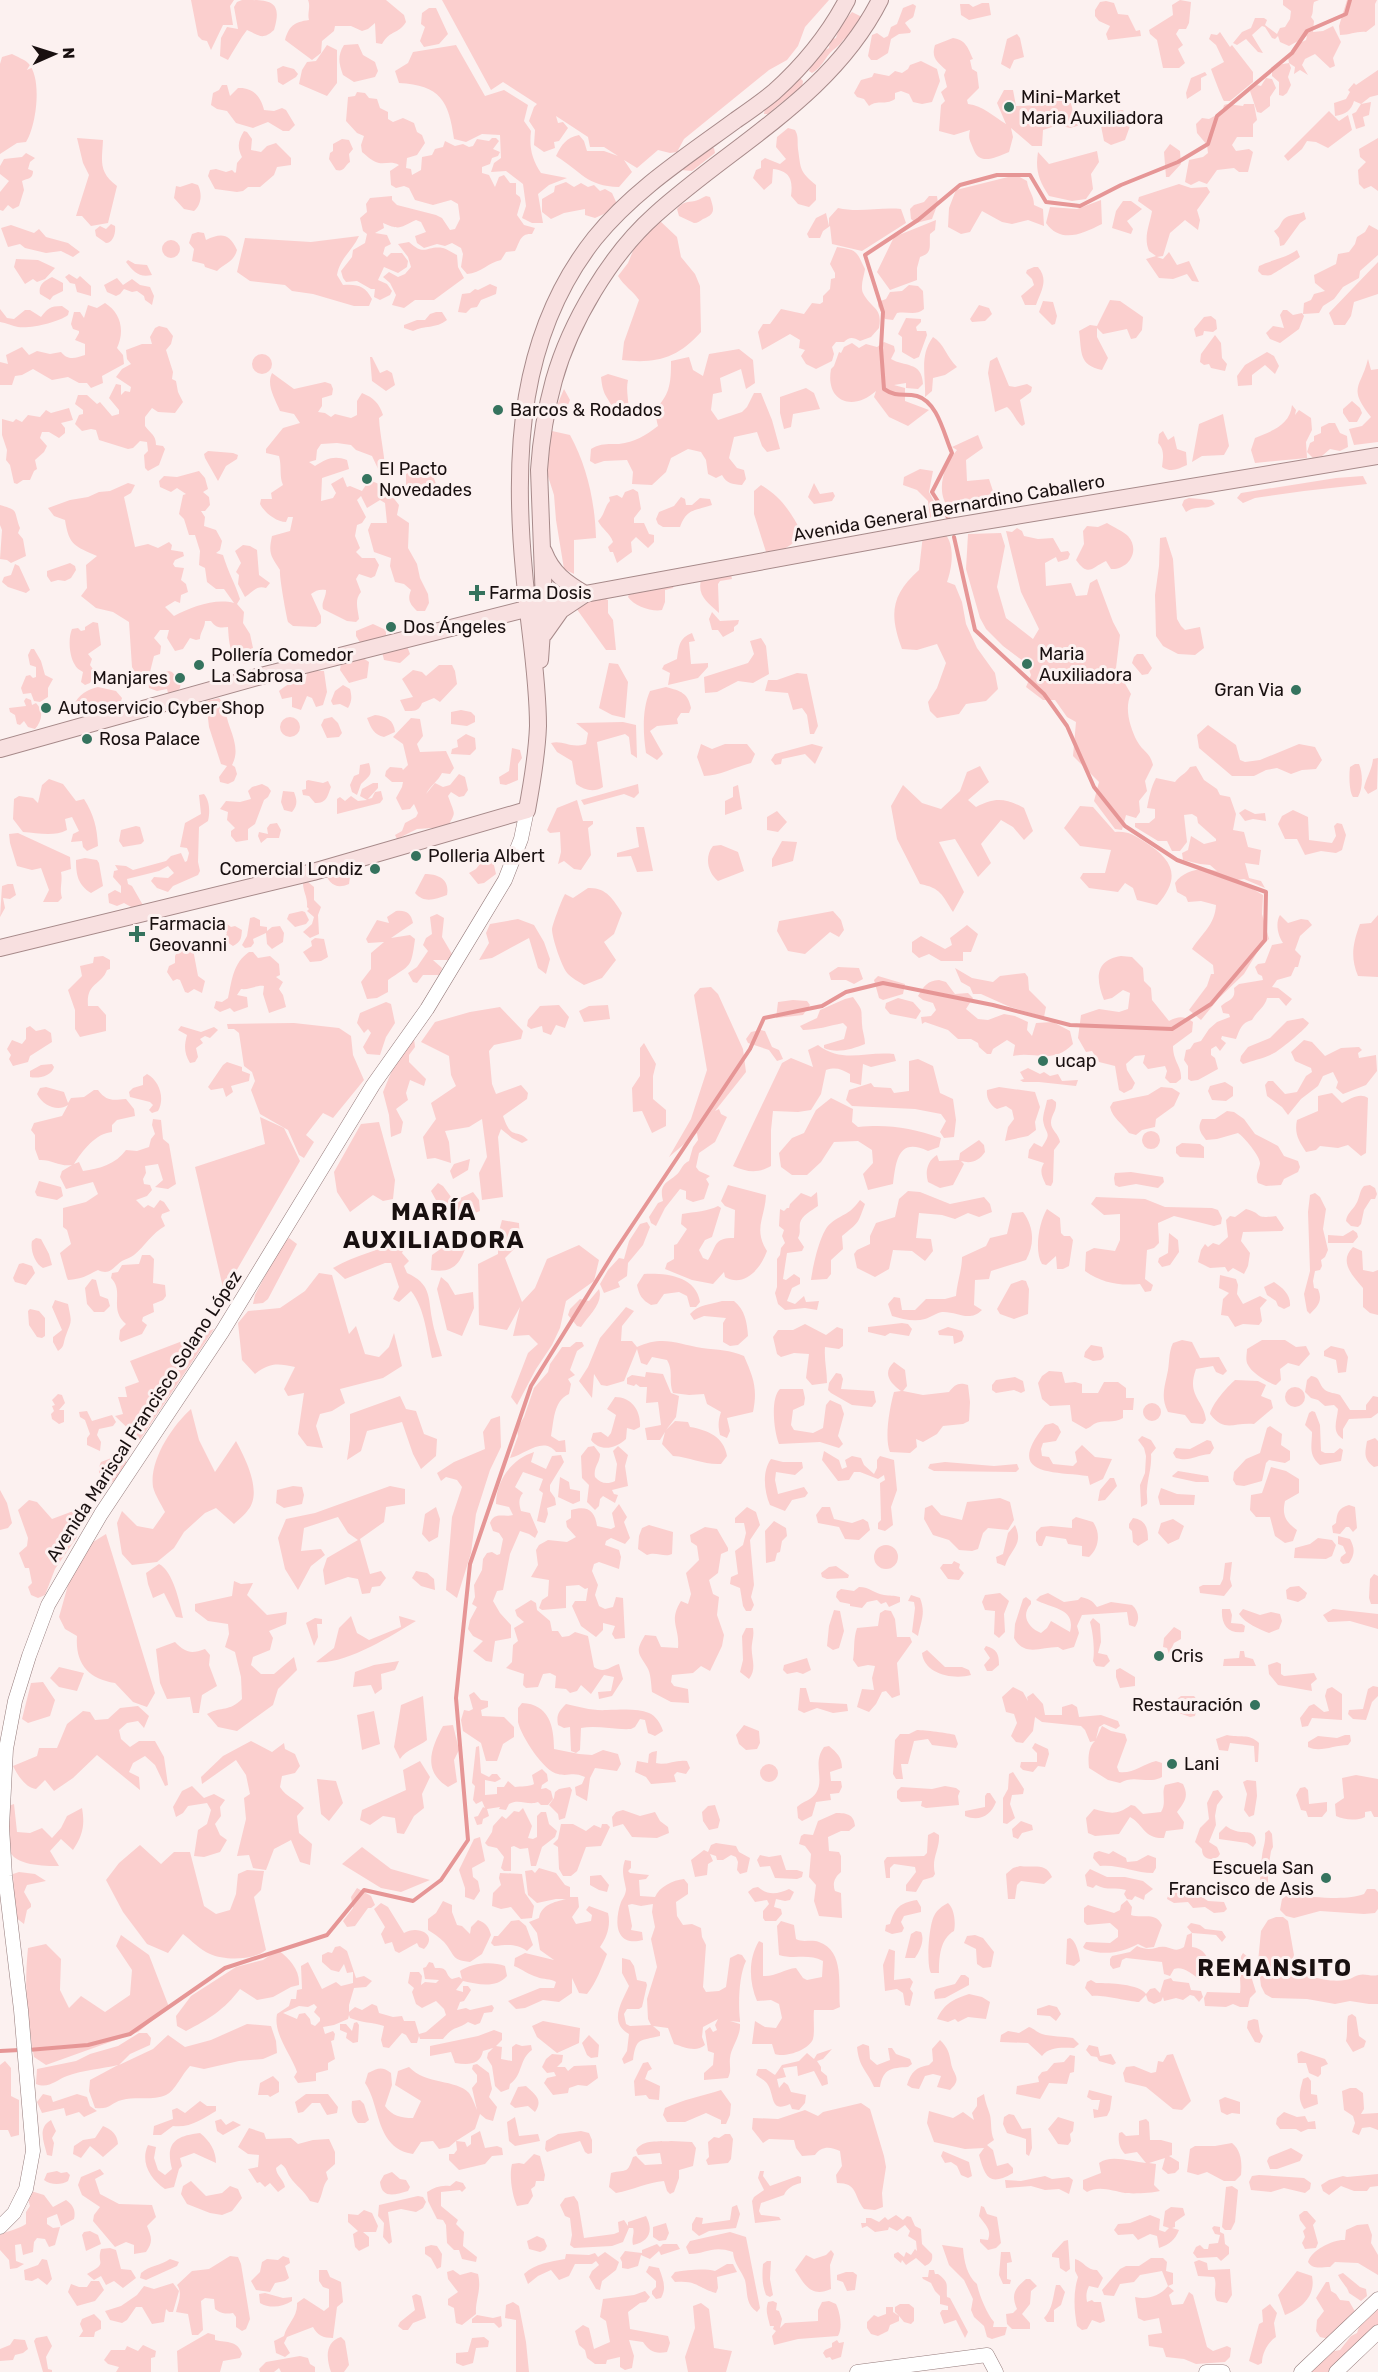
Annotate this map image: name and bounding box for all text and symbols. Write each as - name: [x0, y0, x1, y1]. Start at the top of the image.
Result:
- north arrow: [24, 24, 84, 84]
- text: N: [59, 47, 78, 59]
- place label: Mini-Market Maria Auxiliadora: [1021, 86, 1163, 129]
- marker: Mini-Market Maria Auxiliadora: [1002, 100, 1016, 114]
- place label: Barcos & Rodados: [510, 399, 662, 421]
- marker: Barcos & Rodados: [491, 403, 505, 417]
- place label: El Pacto Novedades: [379, 458, 472, 501]
- street label: Avenida General Bernardino Caballero: [792, 470, 1106, 546]
- marker: El Pacto Novedades: [360, 472, 374, 486]
- place label: Farma Dosis: [489, 582, 592, 604]
- marker: Farma Dosis: [470, 586, 484, 600]
- place label: Dos Ángeles: [403, 616, 506, 638]
- marker: Dos Ángeles: [384, 620, 398, 634]
- place label: Maria Auxiliadora: [1039, 643, 1132, 686]
- place label: Pollería Comedor La Sabrosa: [211, 644, 354, 687]
- marker: Maria Auxiliadora: [1020, 657, 1034, 671]
- marker: Pollería Comedor La Sabrosa: [192, 658, 206, 672]
- place label: Manjares: [92, 667, 168, 689]
- marker: Manjares: [173, 671, 187, 685]
- place label: Gran Via: [1214, 679, 1284, 701]
- marker: Gran Via: [1289, 683, 1303, 697]
- place label: Autoservicio Cyber Shop: [58, 697, 264, 719]
- marker: Autoservicio Cyber Shop: [39, 701, 53, 715]
- place label: Rosa Palace: [99, 728, 200, 750]
- marker: Rosa Palace: [80, 732, 94, 746]
- place label: Polleria Albert: [428, 845, 545, 867]
- marker: Polleria Albert: [409, 849, 423, 863]
- place label: Comercial Londiz: [220, 858, 363, 880]
- marker: Comercial Londiz: [368, 862, 382, 876]
- place label: Farmacia Geovanni: [149, 913, 227, 956]
- marker: Farmacia Geovanni: [130, 927, 144, 941]
- place label: ucap: [1055, 1050, 1096, 1072]
- marker: ucap: [1036, 1054, 1050, 1068]
- district label: MARÍA AUXILIADORA: [343, 1198, 525, 1254]
- street label: Avenida Mariscal Francisco Solano López: [42, 1266, 246, 1566]
- place label: Cris: [1171, 1645, 1203, 1667]
- marker: Cris: [1152, 1649, 1166, 1663]
- place label: Restauración: [1132, 1694, 1243, 1716]
- marker: Restauración: [1248, 1698, 1262, 1712]
- place label: Lani: [1184, 1753, 1219, 1775]
- marker: Lani: [1165, 1757, 1179, 1771]
- place label: Escuela San Francisco de Asis: [1169, 1857, 1314, 1900]
- marker: Escuela San Francisco de Asis: [1319, 1871, 1333, 1885]
- district label: REMANSITO: [1197, 1954, 1353, 1982]

